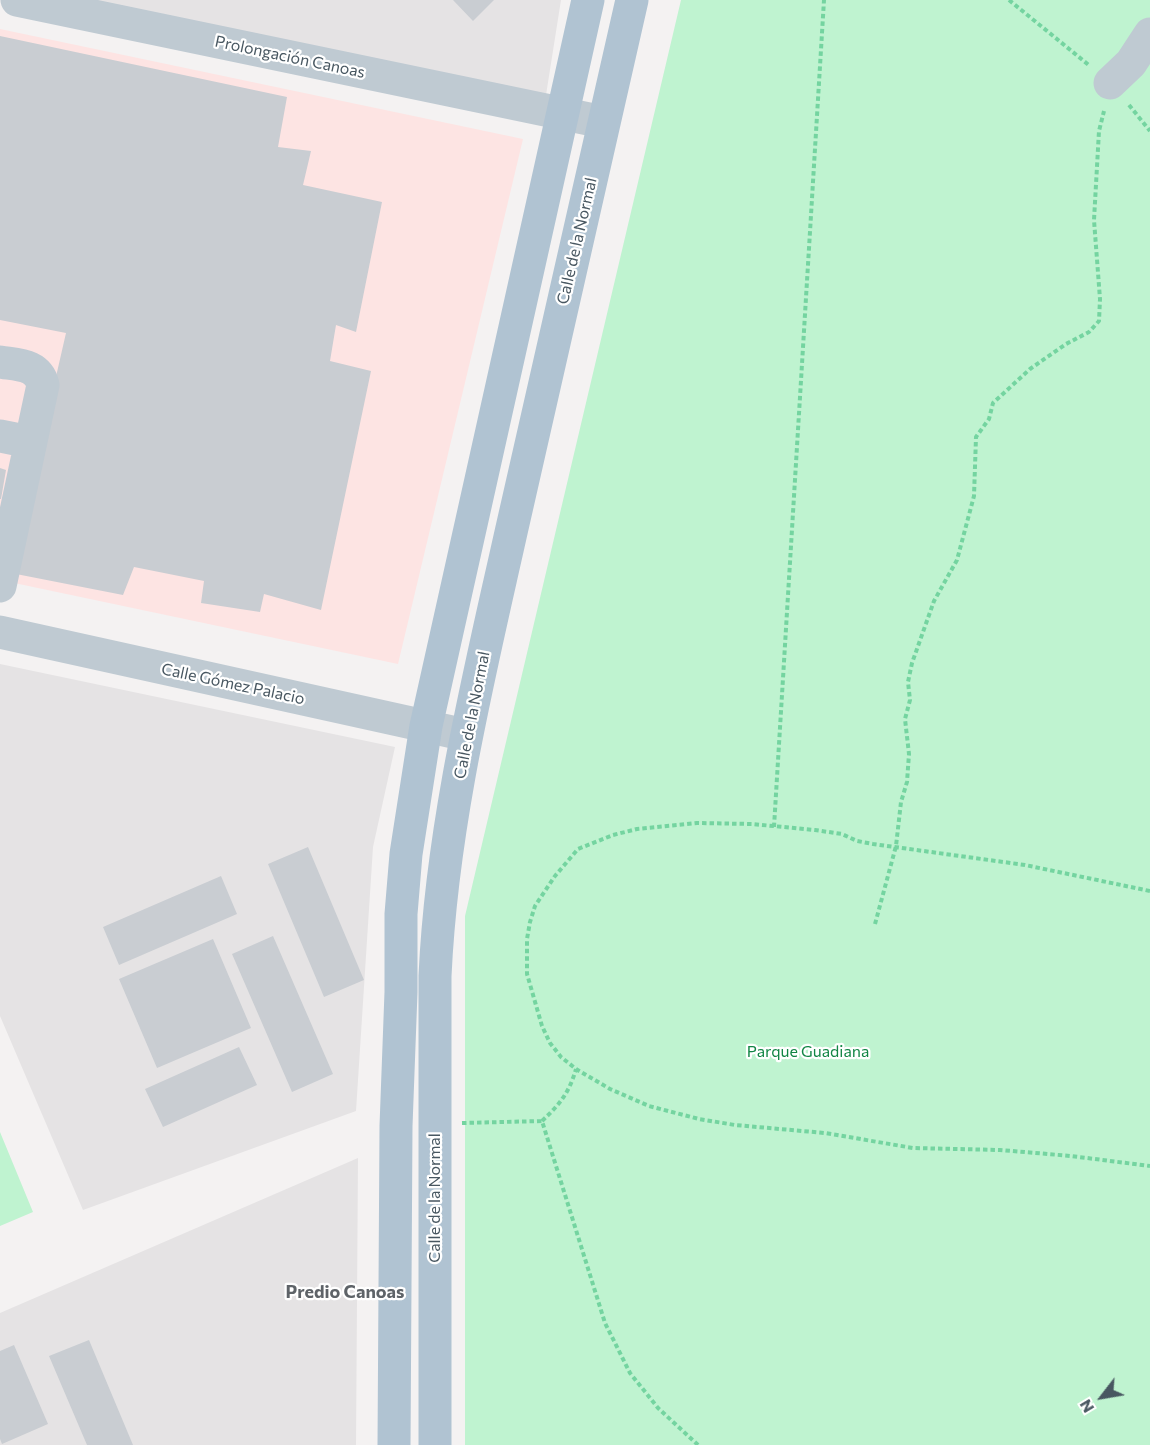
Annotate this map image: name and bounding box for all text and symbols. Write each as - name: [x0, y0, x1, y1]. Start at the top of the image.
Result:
- street label: Prolongación Canoas: [213, 32, 367, 82]
- street label: Calle de la Normal: [553, 176, 601, 306]
- street label: Calle de la Normal: [450, 650, 494, 780]
- street label: Calle Gómez Palacio: [160, 659, 306, 709]
- park label: Parque Guadiana: [747, 1042, 869, 1062]
- street label: Calle de la Normal: [425, 1133, 445, 1263]
- district label: Predio Canoas: [286, 1281, 404, 1303]
- north arrow: [1072, 1367, 1132, 1427]
- text: N: [1075, 1396, 1097, 1417]

